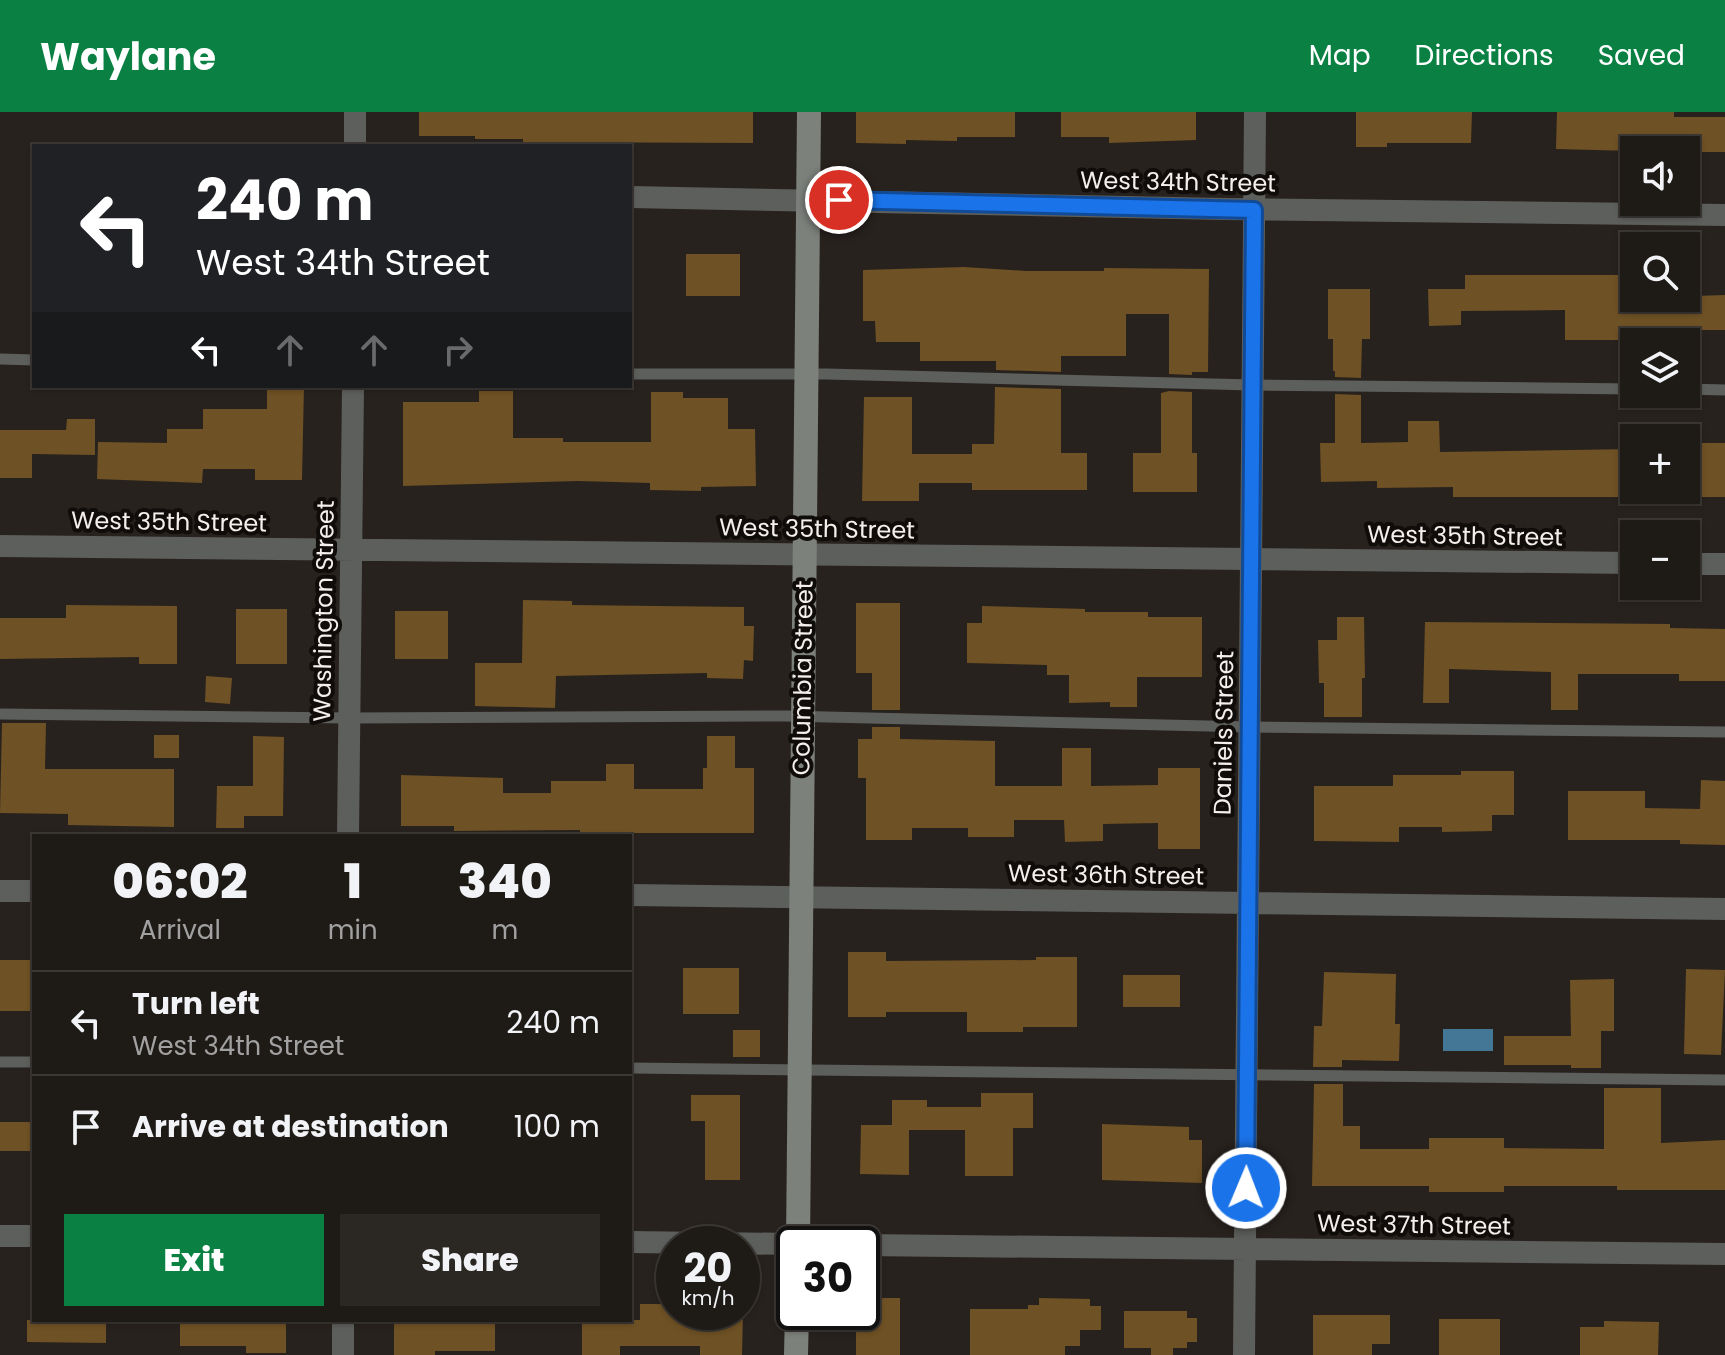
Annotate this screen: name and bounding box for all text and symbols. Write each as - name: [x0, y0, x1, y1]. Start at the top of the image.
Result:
- text: Waylane: [40, 30, 216, 83]
- text: Map: [1309, 36, 1371, 75]
- text: Directions: [1415, 36, 1554, 75]
- text: Saved: [1598, 36, 1685, 75]
- map controls: [1620, 136, 1700, 600]
- button: sound: [1620, 136, 1700, 216]
- text: 240 m: [196, 161, 374, 240]
- street label: West 34th Street: [1080, 163, 1276, 200]
- pin: [805, 166, 873, 234]
- icon: left: [64, 176, 168, 280]
- icon: arrive: [817, 178, 861, 222]
- button: search: [1620, 232, 1700, 312]
- text: West 34th Street: [196, 237, 490, 288]
- icon: left: [184, 328, 228, 372]
- icon: ahead: [268, 328, 312, 372]
- icon: ahead: [352, 328, 396, 372]
- icon: right: [436, 328, 480, 372]
- button: layers: [1620, 328, 1700, 408]
- button: +: [1620, 424, 1700, 504]
- street label: Washington Street: [305, 500, 342, 722]
- street label: West 35th Street: [71, 503, 267, 540]
- street label: West 35th Street: [719, 510, 915, 547]
- street label: West 35th Street: [1367, 517, 1563, 554]
- button: −: [1620, 520, 1700, 600]
- street label: Columbia Street: [784, 580, 821, 776]
- street label: Daniels Street: [1206, 650, 1241, 815]
- text: 06:02: [112, 848, 248, 915]
- text: 1: [343, 848, 362, 915]
- text: 340: [458, 848, 552, 915]
- street label: West 36th Street: [1008, 856, 1204, 893]
- text: Arrival: [139, 912, 221, 948]
- text: min: [328, 912, 378, 948]
- text: m: [491, 912, 518, 948]
- text: Turn left: [132, 982, 260, 1025]
- icon: left: [64, 1001, 108, 1045]
- text: 240 m: [506, 1001, 600, 1044]
- text: West 34th Street: [132, 1028, 344, 1064]
- icon: arrive: [64, 1105, 108, 1149]
- text: Arrive at destination: [132, 1105, 449, 1148]
- text: 100 m: [514, 1105, 600, 1148]
- position arrow: [1204, 1146, 1288, 1230]
- street label: West 37th Street: [1317, 1206, 1511, 1243]
- button: Exit: [64, 1214, 324, 1306]
- button: Share: [340, 1214, 600, 1306]
- speed limit sign: 30: [776, 1226, 880, 1330]
- text: 20: [684, 1240, 732, 1296]
- text: km/h: [681, 1284, 735, 1312]

